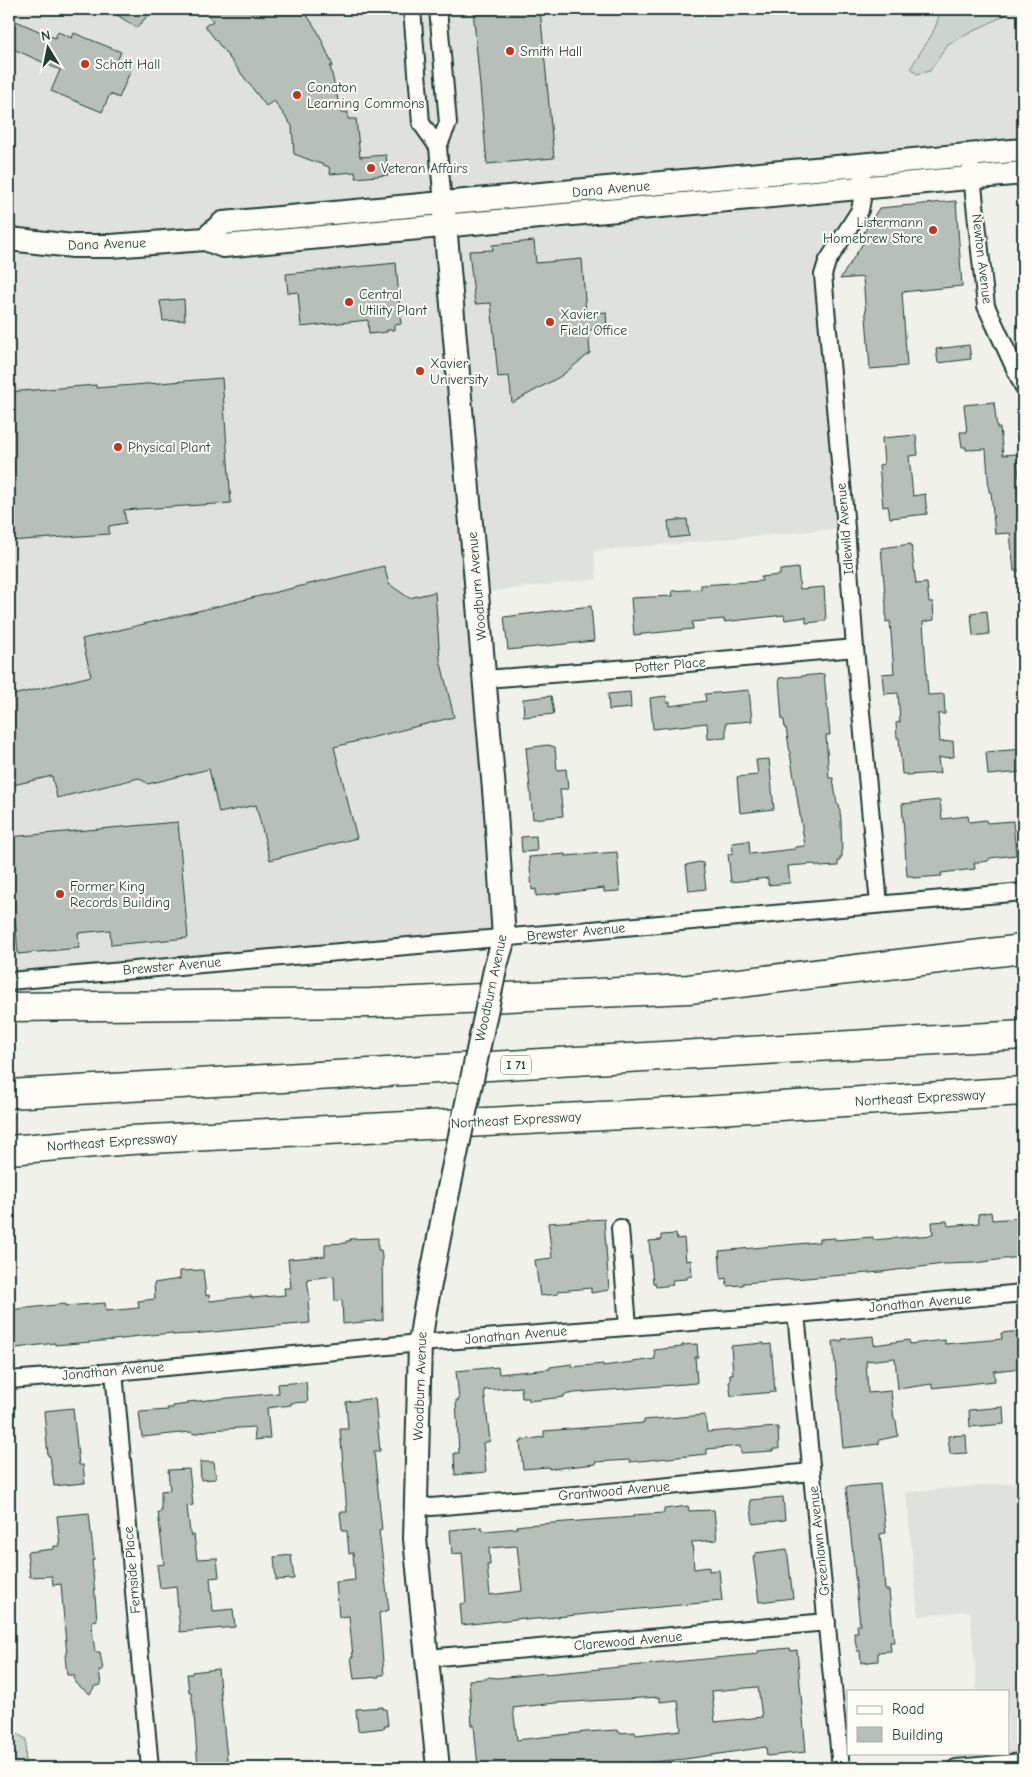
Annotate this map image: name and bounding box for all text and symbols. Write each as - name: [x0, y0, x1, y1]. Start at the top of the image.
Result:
- north arrow: [22, 22, 72, 72]
- text: N: [40, 27, 52, 45]
- place label: Smith Hall: [520, 43, 582, 60]
- marker: Smith Hall: [504, 45, 516, 57]
- place label: Schott Hall: [95, 56, 160, 73]
- marker: Schott Hall: [79, 58, 91, 70]
- place label: Conaton Learning Commons: [307, 79, 425, 112]
- marker: Conaton Learning Commons: [291, 89, 303, 101]
- place label: Veteran Affairs: [381, 160, 468, 177]
- marker: Veteran Affairs: [365, 162, 377, 174]
- street label: Dana Avenue: [571, 177, 651, 201]
- street label: Newton Avenue: [968, 213, 996, 305]
- place label: Listermann Homebrew Store: [823, 214, 923, 247]
- marker: Listermann Homebrew Store: [927, 224, 939, 236]
- street label: Dana Avenue: [68, 234, 146, 254]
- place label: Central Utility Plant: [359, 286, 428, 319]
- marker: Central Utility Plant: [343, 296, 355, 308]
- place label: Xavier Field Office: [560, 306, 627, 339]
- marker: Xavier Field Office: [544, 316, 556, 328]
- place label: Xavier University: [430, 355, 489, 388]
- marker: Xavier University: [414, 365, 426, 377]
- place label: Physical Plant: [128, 439, 211, 456]
- marker: Physical Plant: [112, 441, 124, 453]
- street label: Idlewild Avenue: [833, 482, 857, 576]
- street label: Woodburn Avenue: [464, 531, 490, 641]
- street label: Potter Place: [634, 653, 706, 677]
- place label: Former King Records Building: [70, 878, 170, 911]
- marker: Former King Records Building: [54, 888, 66, 900]
- street label: Brewster Avenue: [526, 919, 626, 945]
- street label: Woodburn Avenue: [471, 933, 511, 1043]
- street label: Brewster Avenue: [122, 953, 222, 979]
- road number: I 71: [501, 1056, 531, 1074]
- street label: Northeast Expressway: [854, 1086, 986, 1110]
- street label: Northeast Expressway: [450, 1108, 582, 1132]
- street label: Northeast Expressway: [46, 1129, 178, 1155]
- street label: Jonathan Avenue: [868, 1290, 972, 1316]
- street label: Jonathan Avenue: [464, 1322, 568, 1348]
- street label: Woodburn Avenue: [410, 1331, 430, 1441]
- street label: Jonathan Avenue: [61, 1358, 165, 1384]
- street label: Grantwood Avenue: [557, 1478, 671, 1504]
- street label: Greenlawn Avenue: [805, 1485, 833, 1597]
- street label: Fernside Place: [120, 1526, 144, 1614]
- street label: Clarewood Avenue: [573, 1628, 683, 1654]
- legend: [847, 1690, 1010, 1754]
- text: Road: [892, 1700, 924, 1718]
- text: Building: [892, 1726, 943, 1744]

